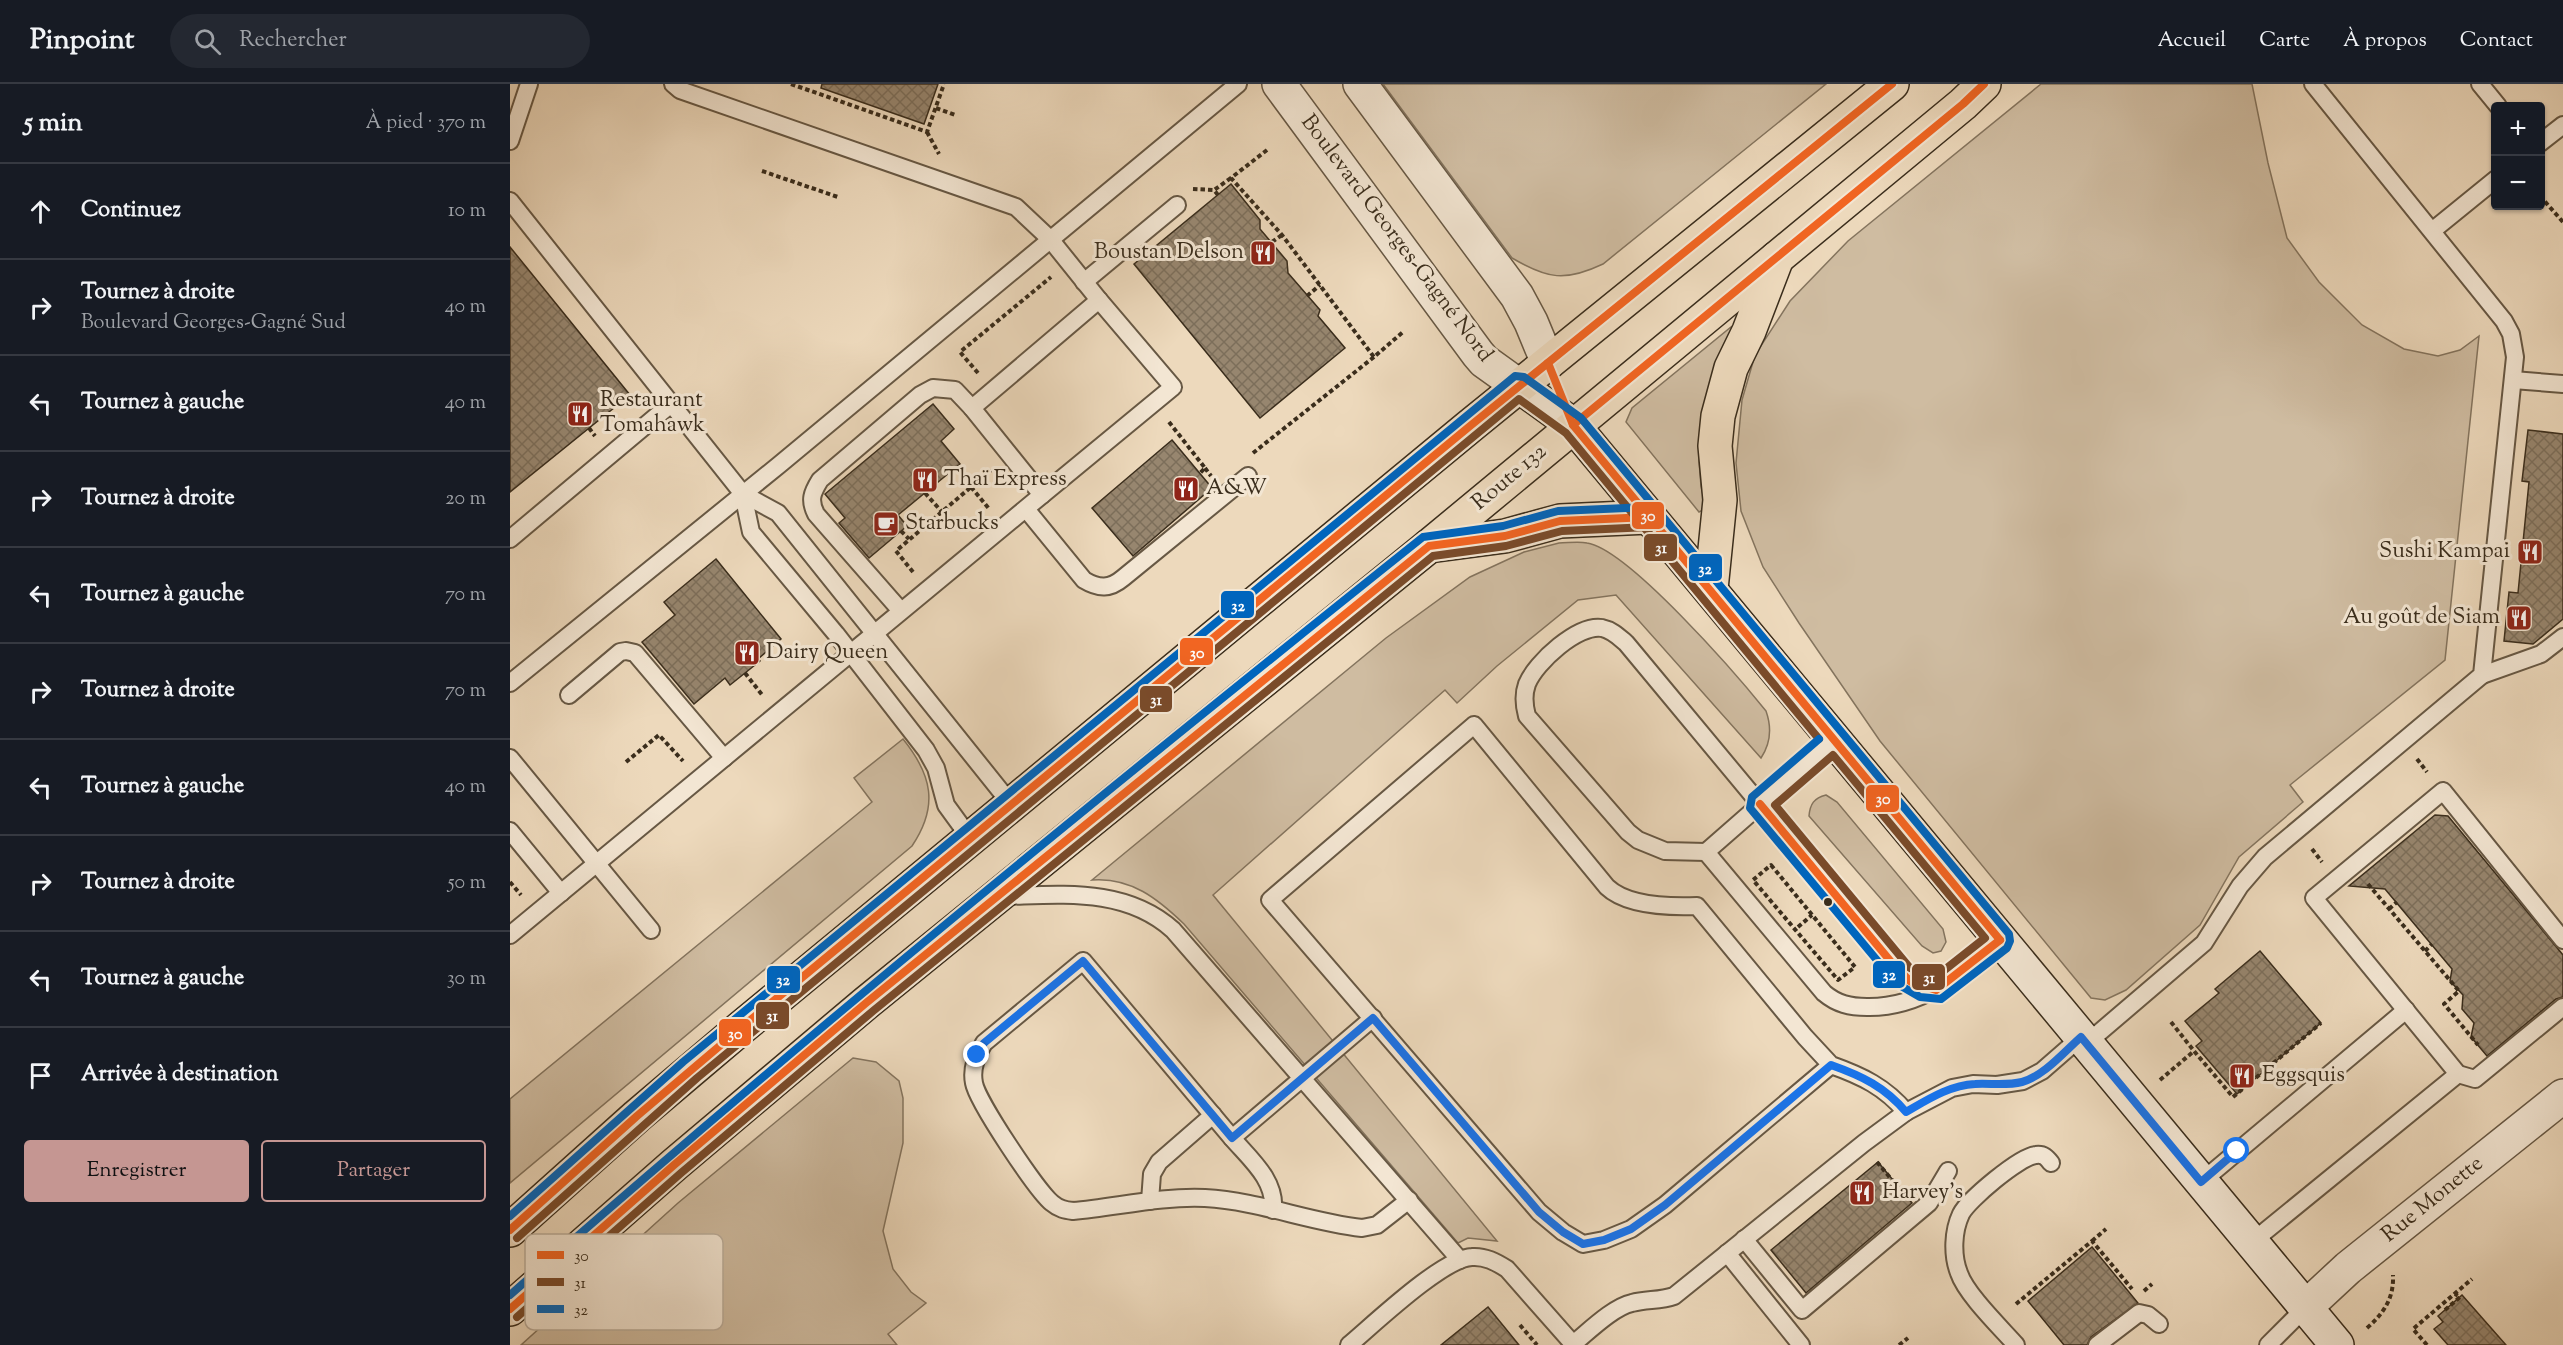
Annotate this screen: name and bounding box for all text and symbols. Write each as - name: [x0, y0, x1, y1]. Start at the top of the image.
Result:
- search box: [170, 14, 590, 68]
- text: Pinpoint: [30, 21, 134, 61]
- icon: search: [191, 25, 224, 58]
- text: Rechercher: [239, 25, 347, 57]
- text: Accueil: [2158, 26, 2226, 56]
- text: Carte: [2259, 26, 2310, 56]
- text: À propos: [2343, 26, 2427, 56]
- text: Contact: [2460, 26, 2533, 56]
- map controls: [2491, 102, 2545, 210]
- button: +: [2491, 102, 2545, 156]
- text: 5 min: [24, 105, 83, 142]
- street label: Boulevard Georges-Gagné Nord: [1292, 108, 1500, 370]
- text: À pied · 370 m: [366, 109, 486, 138]
- button: −: [2491, 156, 2545, 210]
- icon: ahead: [24, 195, 57, 228]
- text: Continuez: [81, 195, 181, 227]
- text: 10 m: [448, 197, 486, 226]
- place label: Boustan Delson: [1094, 237, 1244, 269]
- restaurant icon: Boustan Delson: [1248, 238, 1278, 268]
- text: Tournez à droite: [81, 277, 235, 309]
- icon: right: [24, 291, 57, 324]
- text: 40 m: [445, 293, 486, 322]
- text: Boulevard Georges-Gagné Sud: [81, 309, 346, 338]
- place label: Restaurant Tomahawk: [600, 385, 705, 442]
- icon: left: [24, 387, 57, 420]
- text: Tournez à gauche: [81, 387, 244, 419]
- text: 40 m: [445, 389, 486, 418]
- restaurant icon: Restaurant Tomahawk: [565, 399, 595, 429]
- street label: Route 132: [1466, 437, 1554, 519]
- place label: Thaï Express: [944, 464, 1067, 496]
- restaurant icon: Thaï Express: [910, 465, 940, 495]
- place label: A&W: [1206, 473, 1267, 505]
- restaurant icon: A&W: [1171, 474, 1201, 504]
- icon: right: [24, 483, 57, 516]
- text: Tournez à droite: [81, 483, 235, 515]
- text: 20 m: [445, 485, 486, 514]
- line badge: 30: [1631, 501, 1665, 530]
- text: 30: [1641, 506, 1656, 529]
- place label: Starbucks: [905, 508, 999, 540]
- cafe icon: Starbucks: [871, 509, 901, 539]
- line badge: 31: [1643, 533, 1678, 562]
- place label: Sushi Kampai: [2379, 536, 2510, 568]
- restaurant icon: Sushi Kampai: [2515, 537, 2545, 567]
- text: 31: [1655, 538, 1668, 561]
- line badge: 32: [1688, 553, 1723, 582]
- text: 32: [1698, 559, 1712, 582]
- icon: left: [24, 579, 57, 612]
- text: Tournez à gauche: [81, 579, 244, 611]
- text: 70 m: [445, 581, 486, 610]
- line badge: 32: [1220, 590, 1255, 619]
- text: 32: [1231, 596, 1245, 619]
- place label: Au goût de Siam: [2343, 602, 2500, 634]
- restaurant icon: Au goût de Siam: [2504, 603, 2534, 633]
- place label: Dairy Queen: [766, 637, 888, 669]
- line badge: 30: [1179, 637, 1214, 666]
- restaurant icon: Dairy Queen: [732, 638, 762, 668]
- text: 30: [1190, 643, 1205, 666]
- icon: right: [24, 675, 57, 708]
- text: Tournez à droite: [81, 675, 235, 707]
- text: 70 m: [445, 677, 486, 706]
- line badge: 31: [1139, 685, 1173, 713]
- text: 31: [1150, 690, 1163, 713]
- icon: left: [24, 771, 57, 804]
- text: Tournez à gauche: [81, 771, 244, 803]
- text: 40 m: [445, 773, 486, 802]
- line badge: 30: [1865, 784, 1900, 813]
- text: 30: [1876, 789, 1891, 812]
- icon: right: [24, 867, 57, 900]
- text: Tournez à droite: [81, 867, 235, 899]
- text: 50 m: [448, 869, 486, 898]
- unlabelled marker: [1822, 896, 1834, 908]
- line badge: 32: [1872, 960, 1906, 989]
- icon: left: [24, 963, 57, 996]
- text: Tournez à gauche: [81, 963, 244, 995]
- line badge: 31: [1911, 963, 1946, 991]
- text: 30 m: [447, 965, 486, 994]
- line badge: 32: [766, 965, 801, 994]
- text: 32: [1882, 965, 1896, 988]
- text: 31: [1923, 968, 1936, 991]
- text: 32: [776, 970, 790, 993]
- line badge: 31: [755, 1001, 790, 1030]
- text: 31: [766, 1006, 779, 1029]
- line badge: 30: [718, 1018, 752, 1047]
- text: 30: [728, 1024, 743, 1047]
- route end: [963, 1041, 989, 1067]
- icon: arrive: [24, 1059, 57, 1092]
- text: Arrivée à destination: [81, 1059, 278, 1091]
- place label: Eggsquis: [2262, 1060, 2345, 1092]
- restaurant icon: Eggsquis: [2227, 1061, 2257, 1091]
- route start: [2223, 1137, 2249, 1163]
- button: Enregistrer: [24, 1140, 249, 1202]
- button: Partager: [261, 1140, 486, 1202]
- street label: Rue Monette: [2375, 1149, 2491, 1251]
- place label: Harvey's: [1882, 1177, 1963, 1209]
- restaurant icon: Harvey's: [1847, 1178, 1877, 1208]
- legend: [525, 1234, 723, 1330]
- text: 30: [574, 1246, 589, 1269]
- text: 31: [574, 1273, 586, 1296]
- text: 32: [574, 1300, 588, 1323]

